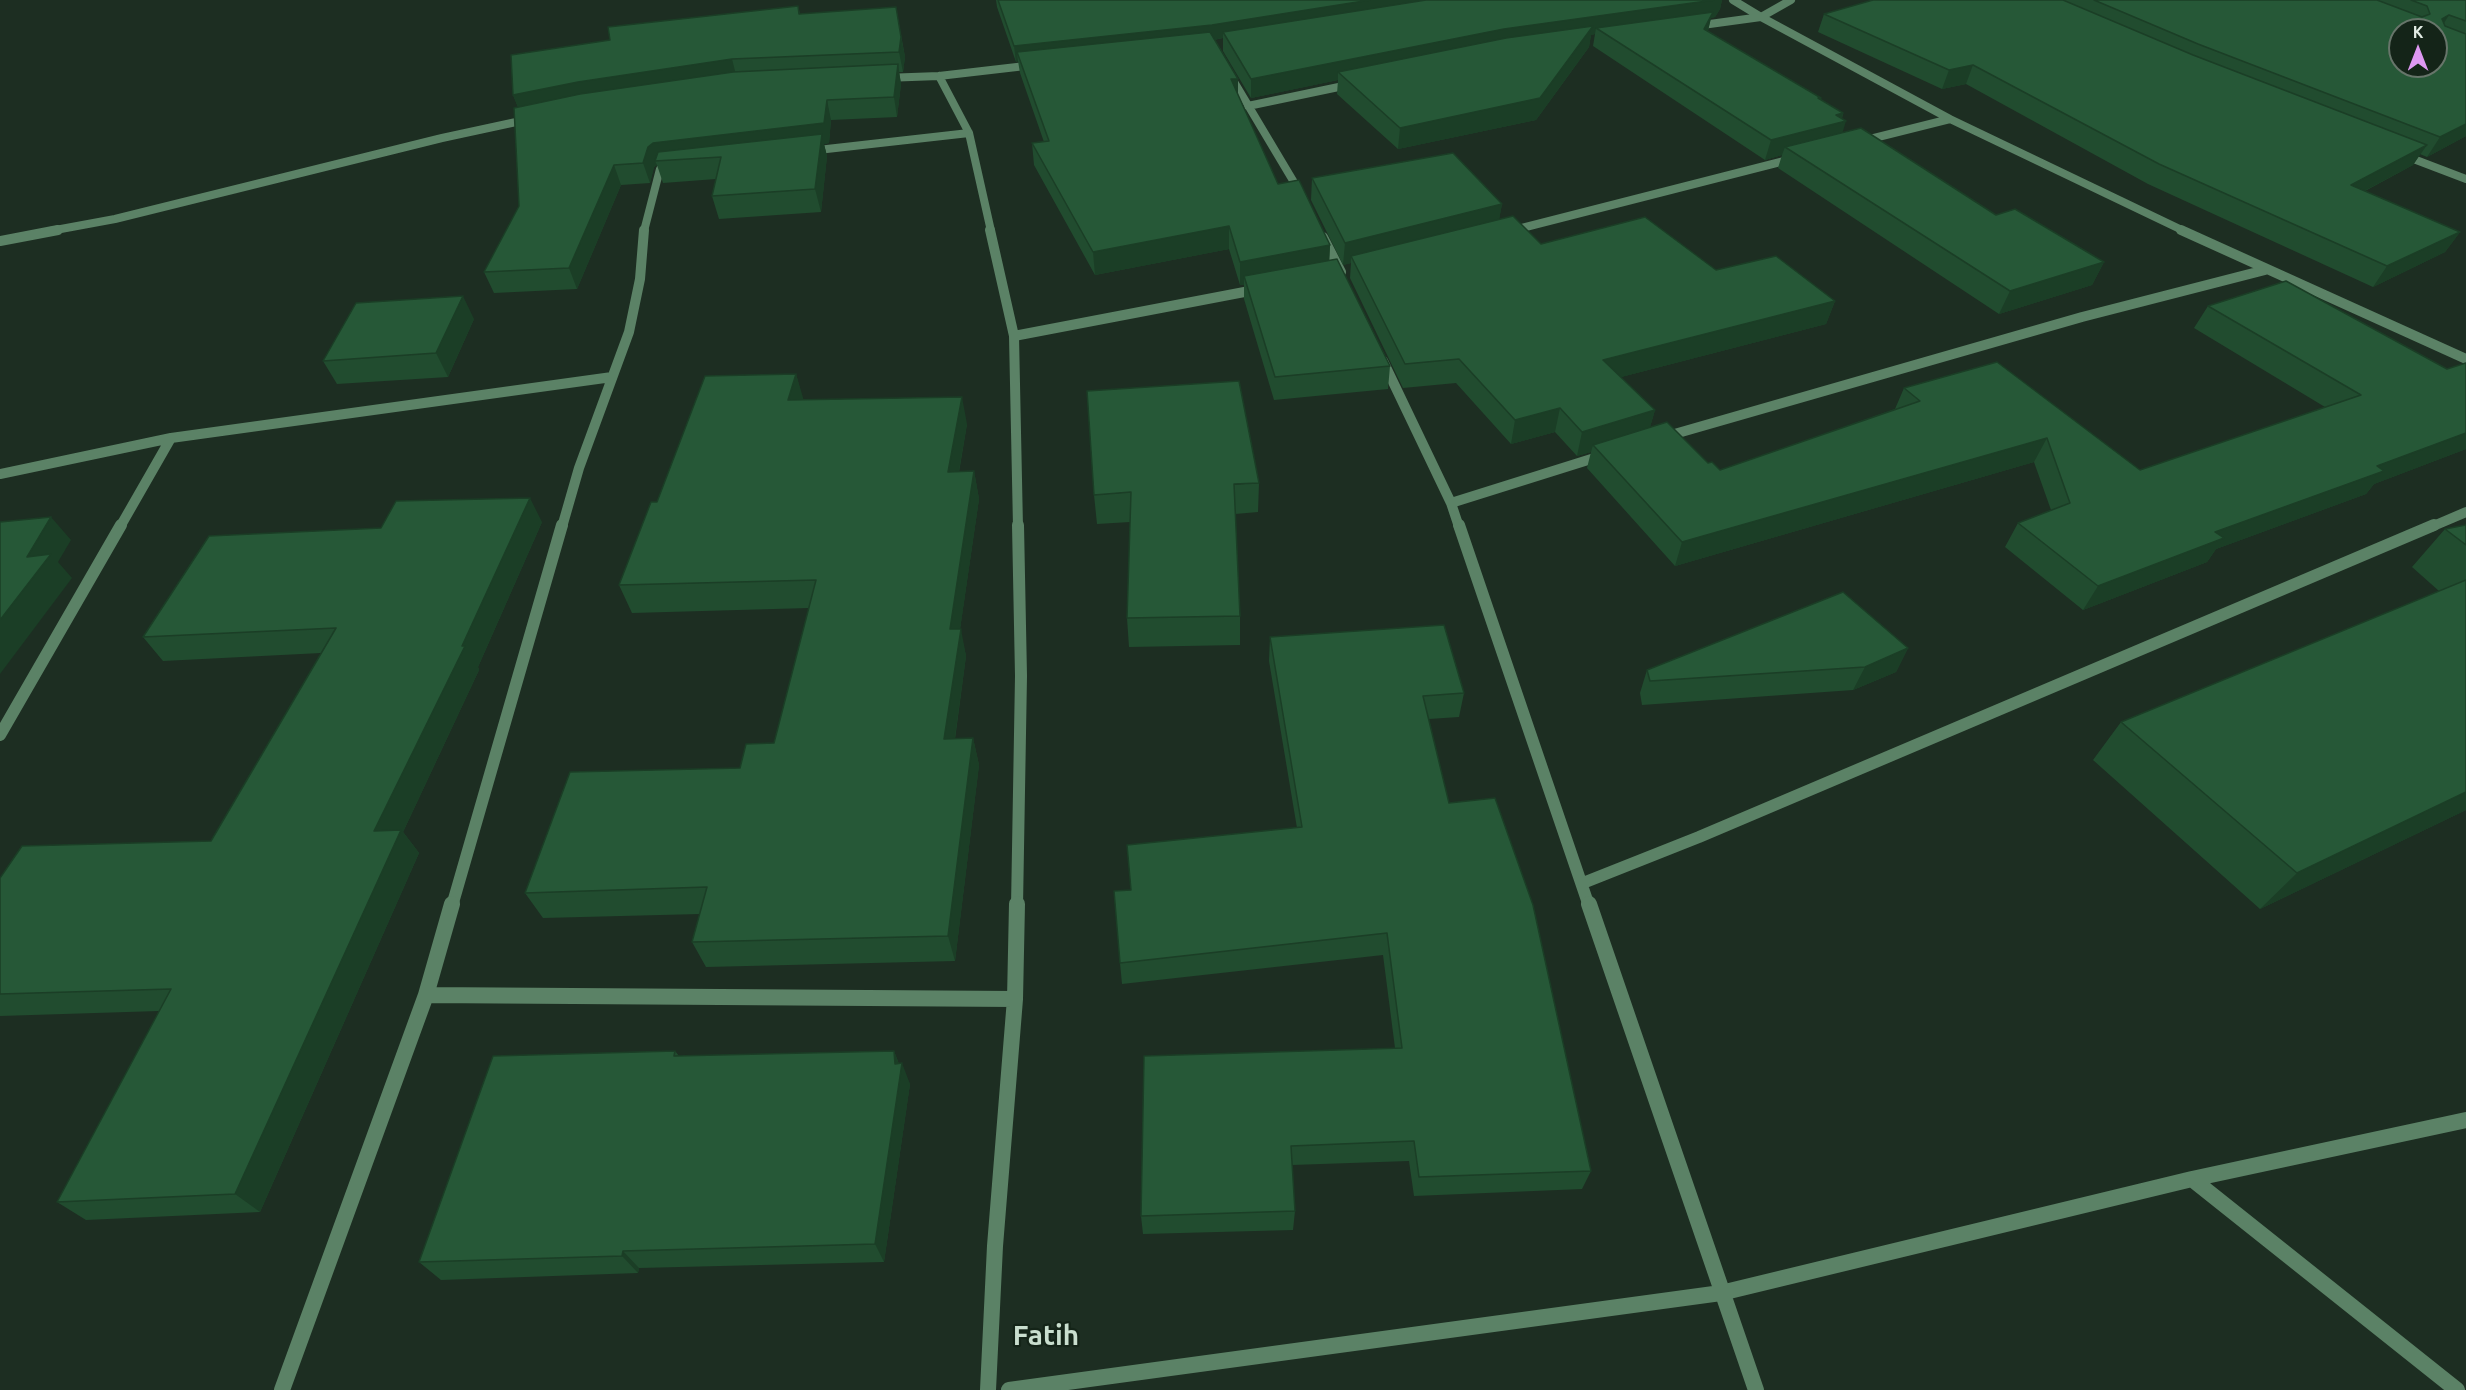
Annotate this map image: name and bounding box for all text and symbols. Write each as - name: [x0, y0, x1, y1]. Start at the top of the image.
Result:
- north arrow: [2388, 18, 2448, 78]
- text: K: [2413, 23, 2423, 41]
- district label: Fatih: [1013, 1319, 1079, 1353]

